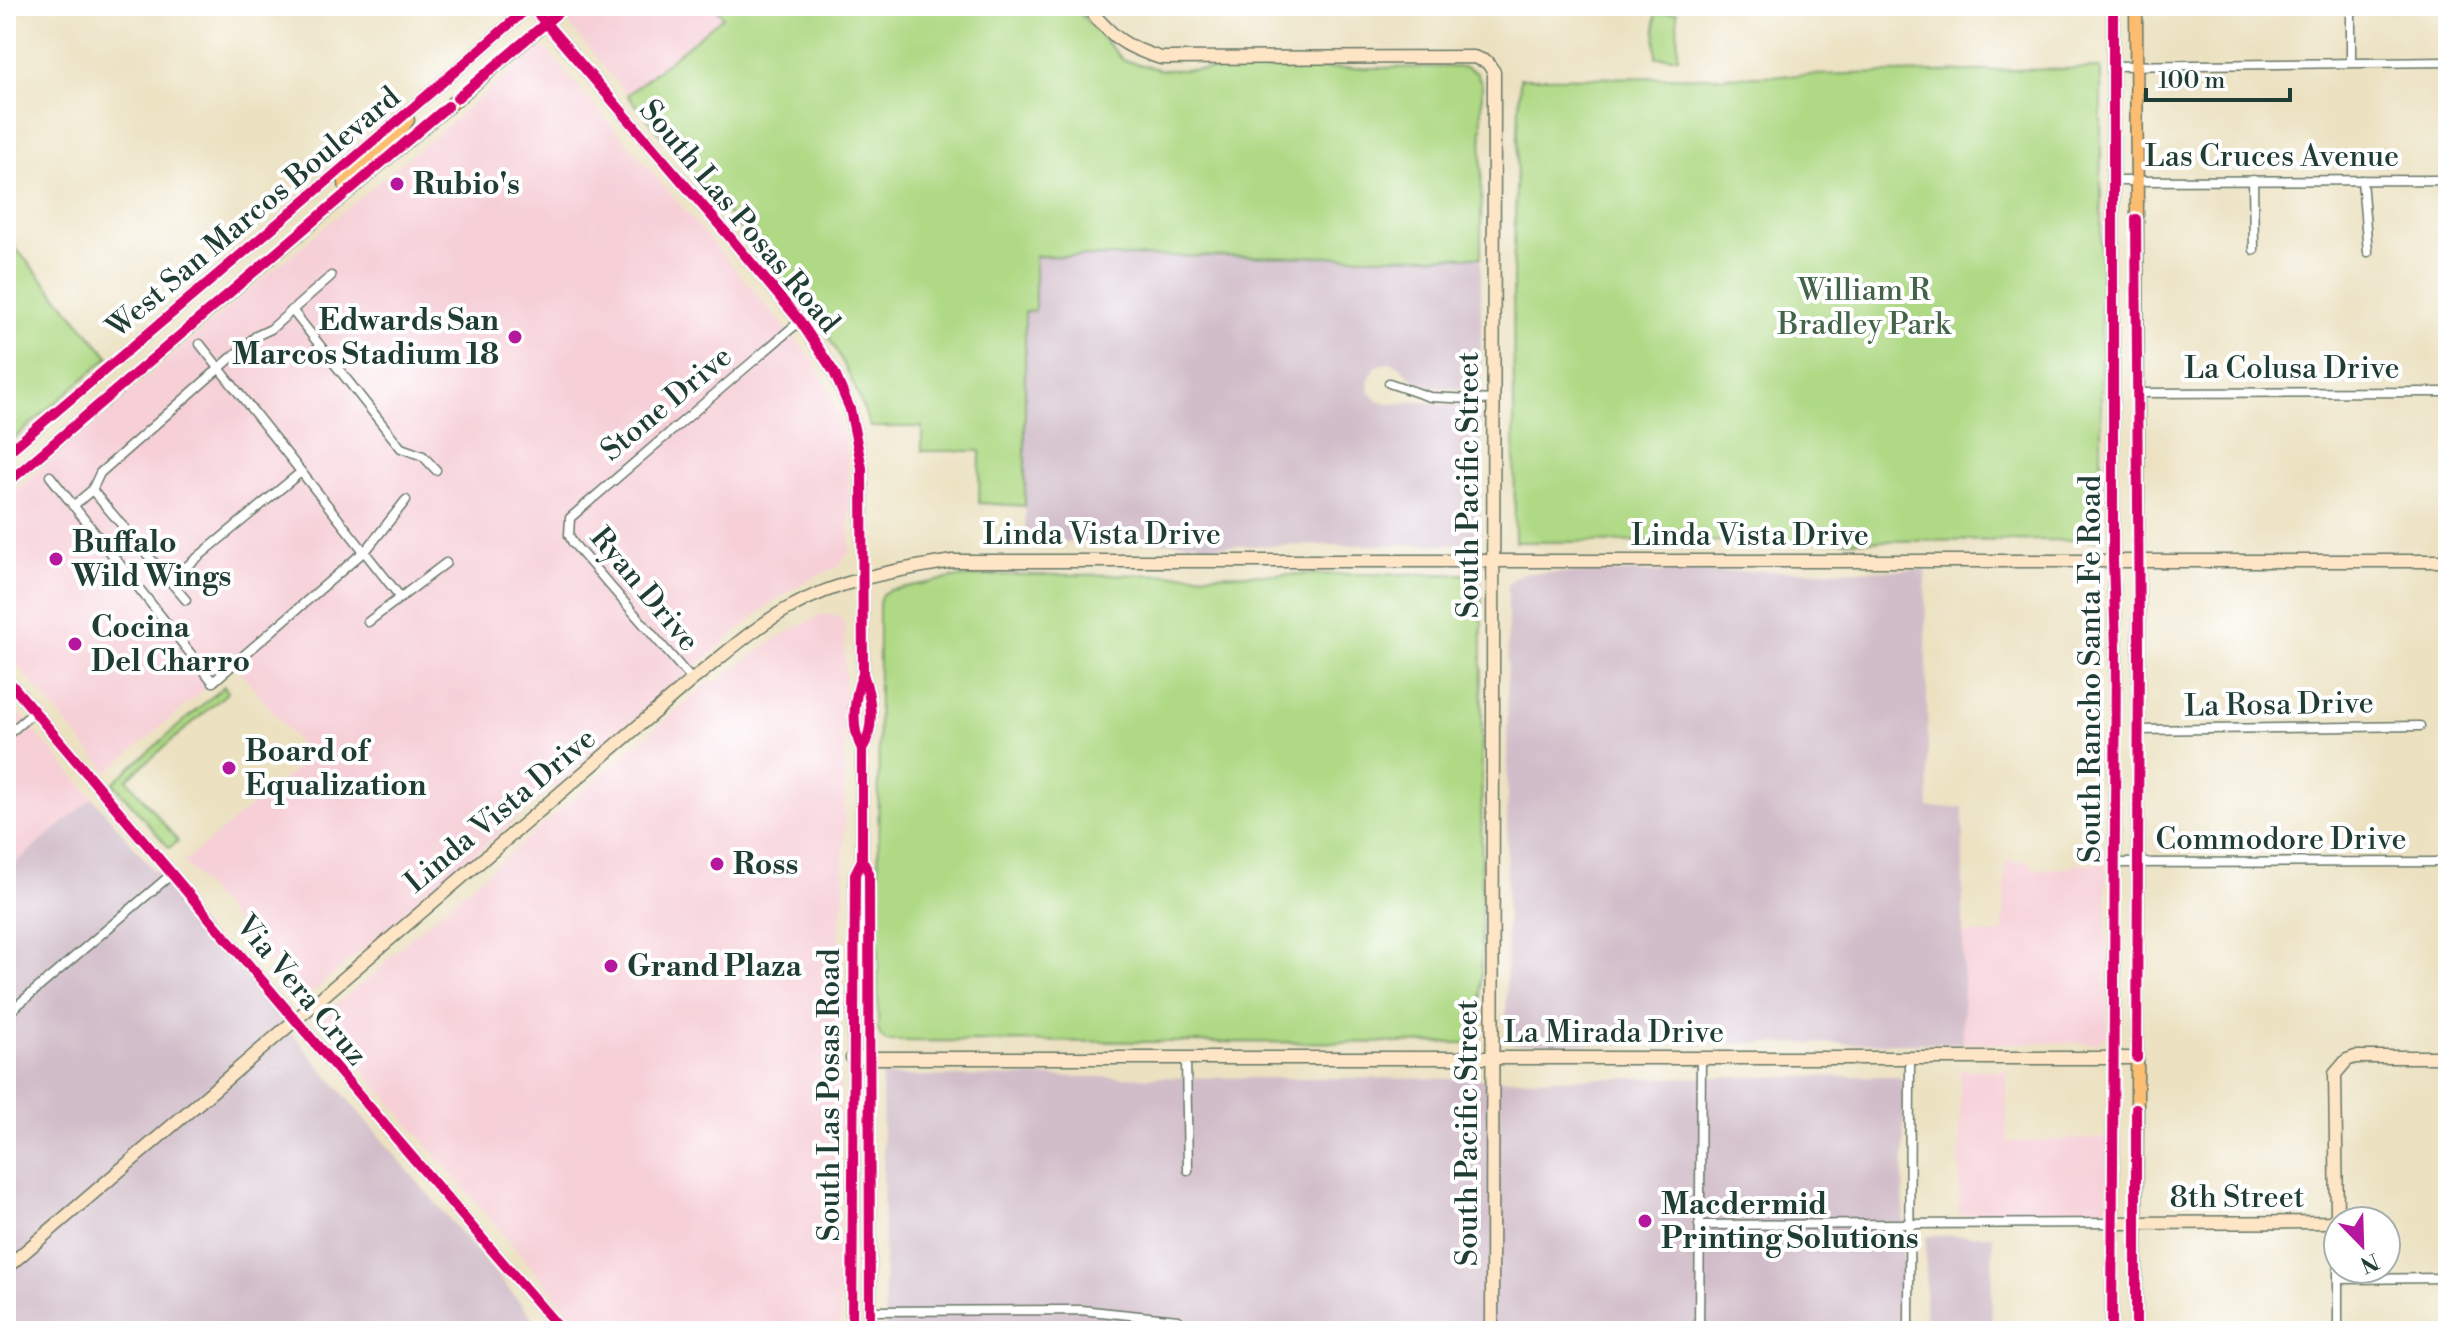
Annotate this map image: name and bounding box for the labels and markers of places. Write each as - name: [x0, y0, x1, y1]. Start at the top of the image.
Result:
- place label: Rubio's: [413, 166, 520, 204]
- marker: Rubio's: [388, 175, 406, 193]
- place label: Edwards San Marcos Stadium 18: [232, 302, 500, 374]
- marker: Edwards San Marcos Stadium 18: [506, 328, 524, 346]
- place label: Buffalo Wild Wings: [71, 524, 231, 596]
- marker: Buffalo Wild Wings: [47, 550, 65, 568]
- place label: Cocina Del Charro: [91, 609, 250, 681]
- marker: Cocina Del Charro: [66, 635, 84, 653]
- place label: Board of Equalization: [245, 733, 427, 805]
- marker: Board of Equalization: [220, 759, 238, 777]
- place label: Ross: [733, 846, 798, 884]
- marker: Ross: [708, 855, 726, 873]
- place label: Grand Plaza: [627, 948, 802, 986]
- marker: Grand Plaza: [602, 957, 620, 975]
- place label: Macdermid Printing Solutions: [1661, 1186, 1919, 1258]
- marker: Macdermid Printing Solutions: [1636, 1212, 1654, 1230]

